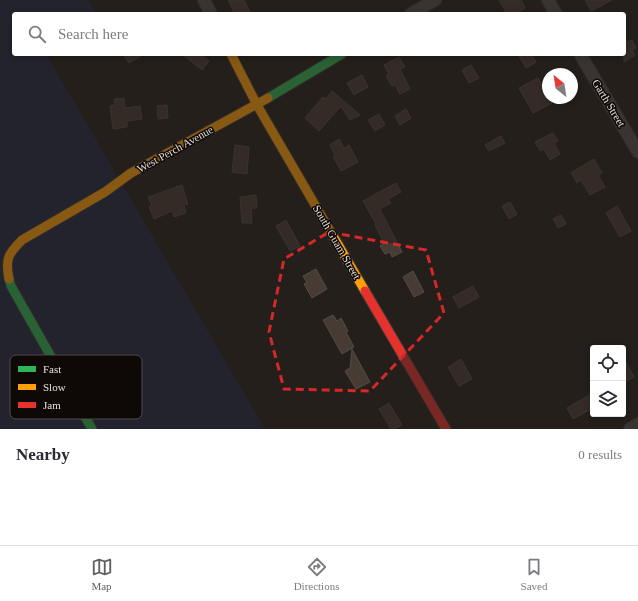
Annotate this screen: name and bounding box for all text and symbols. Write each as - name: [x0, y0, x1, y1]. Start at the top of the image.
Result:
- search box: [12, 12, 626, 56]
- icon: search: [26, 23, 48, 45]
- text: Search here: [58, 26, 128, 42]
- north arrow: [542, 68, 578, 104]
- street label: Garth Street: [590, 77, 628, 129]
- street label: West Perch Avenue: [135, 123, 215, 175]
- street label: South Guam Street: [311, 203, 363, 281]
- map controls: [590, 345, 626, 417]
- button: locate: [590, 345, 626, 381]
- legend: [10, 355, 142, 419]
- text: Fast: [43, 363, 61, 375]
- text: Slow: [43, 381, 66, 393]
- button: layers: [590, 381, 626, 417]
- text: Jam: [43, 399, 61, 411]
- text: Nearby: [16, 445, 70, 464]
- text: 0 results: [578, 447, 622, 462]
- tab: Map: [91, 556, 113, 592]
- tab: Directions: [294, 556, 339, 592]
- tab: Saved: [521, 556, 547, 592]

